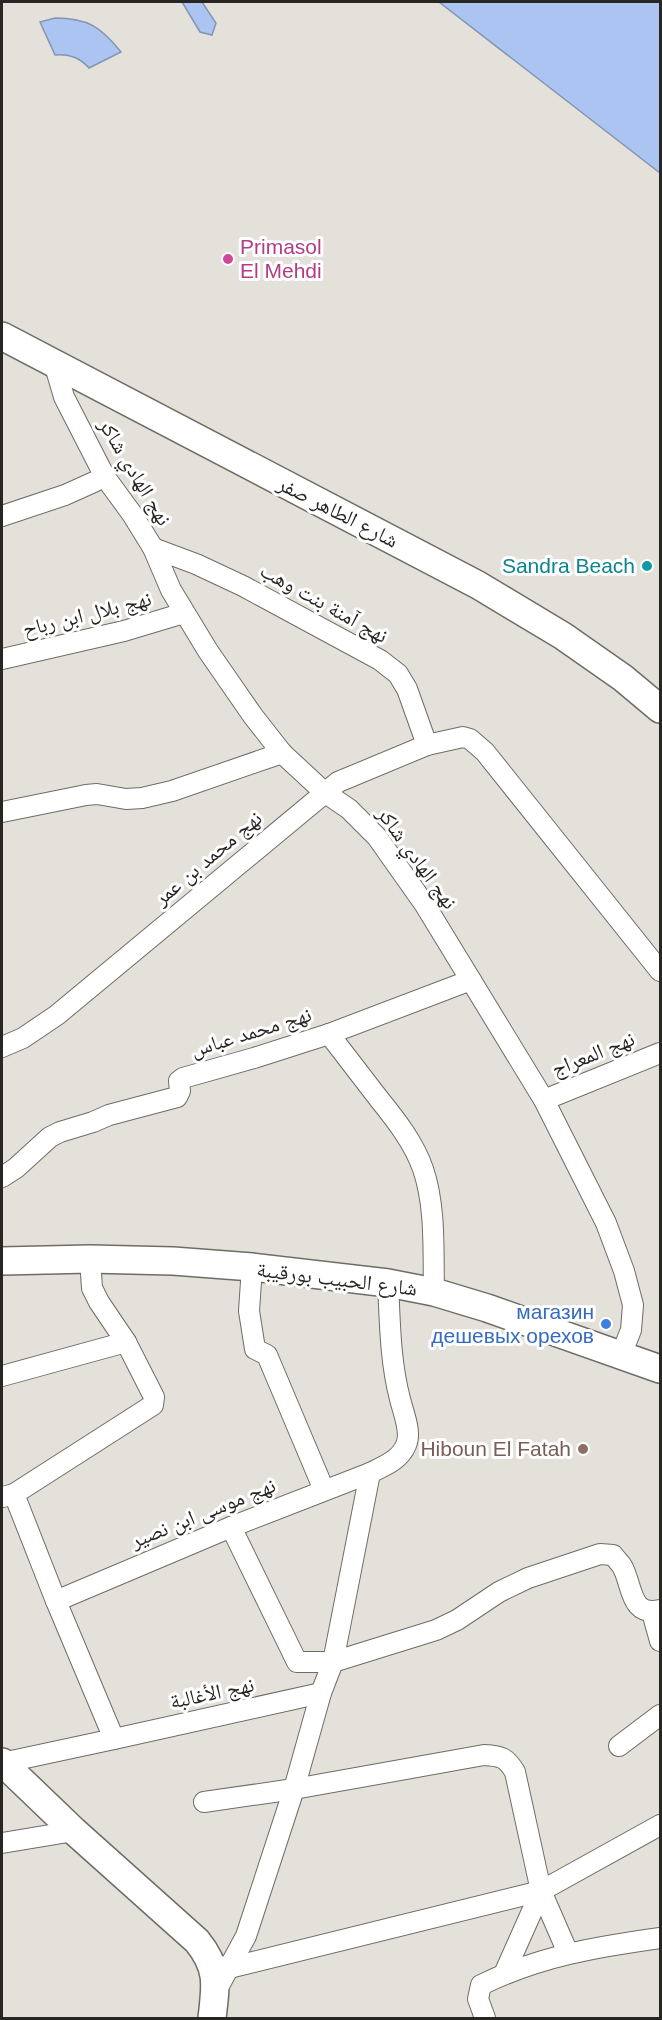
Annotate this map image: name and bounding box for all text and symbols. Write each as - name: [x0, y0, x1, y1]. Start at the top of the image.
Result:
- place label: Primasol El Mehdi: [240, 235, 322, 282]
- marker: Primasol El Mehdi: [221, 252, 235, 266]
- street label: نهج الهادي شاكر: [90, 413, 176, 532]
- street label: شارع الطاهر صفر: [272, 471, 402, 554]
- place label: Sandra Beach: [502, 554, 635, 577]
- street label: نهج آمنة بنت وهب: [256, 558, 392, 649]
- marker: Sandra Beach: [640, 559, 654, 573]
- street label: نهج بلال ابن رباح: [20, 586, 154, 643]
- street label: نهج الهادي شاكر: [368, 802, 462, 916]
- street label: نهج محمد بن عمر: [148, 806, 267, 911]
- street label: نهج محمد عباس: [188, 1002, 315, 1063]
- street label: نهج المعراج: [548, 1027, 638, 1082]
- street label: شارع الحبيب بورقيبة: [255, 1257, 419, 1302]
- place label: магазин дешевых орехов: [431, 1300, 594, 1347]
- marker: магазин дешевых орехов: [599, 1317, 613, 1331]
- place label: Hiboun El Fatah: [420, 1437, 571, 1460]
- marker: Hiboun El Fatah: [576, 1442, 590, 1456]
- street label: نهج موسى ابن نصير: [126, 1473, 279, 1554]
- street label: نهج الأغالبة: [168, 1672, 257, 1715]

